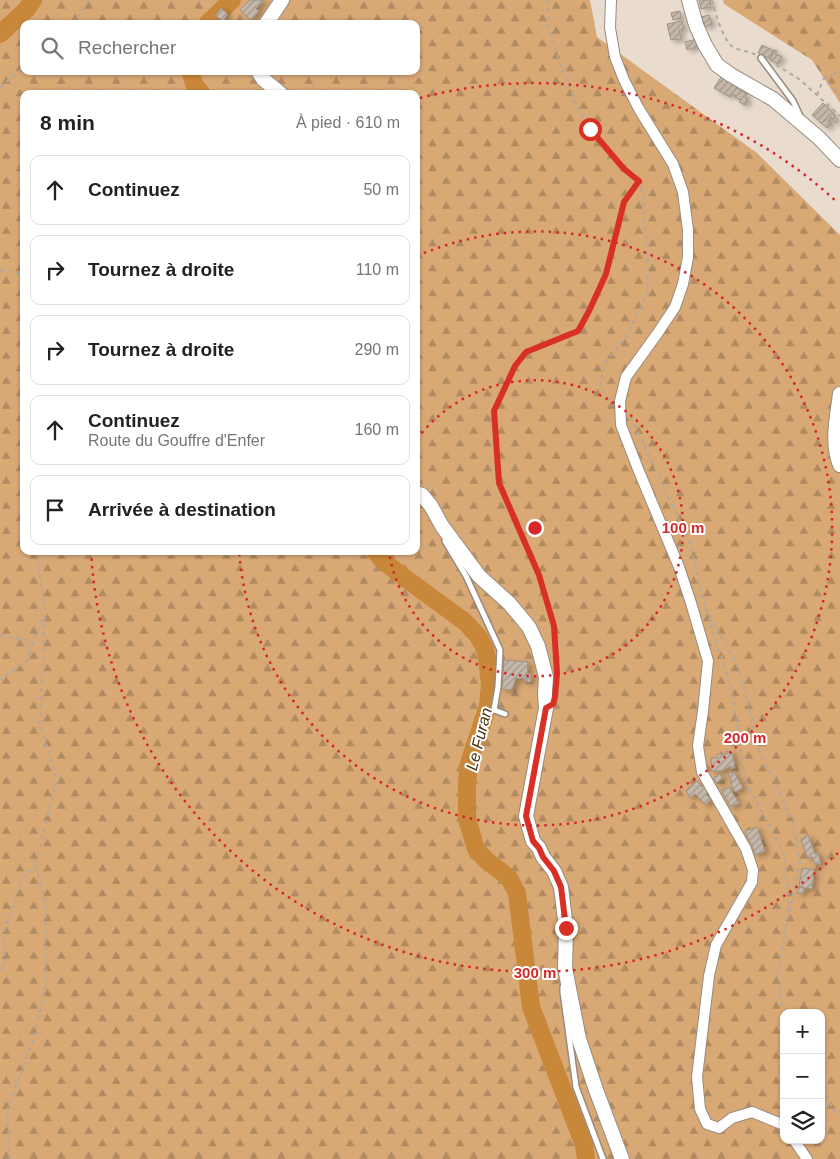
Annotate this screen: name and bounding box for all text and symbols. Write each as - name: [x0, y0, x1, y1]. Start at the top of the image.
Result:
- search box: [20, 20, 420, 75]
- icon: search: [38, 34, 66, 62]
- text: Rechercher: [78, 37, 176, 58]
- text: 8 min: [40, 111, 95, 134]
- text: À pied · 610 m: [296, 114, 400, 131]
- route start: [579, 118, 602, 141]
- icon: ahead: [41, 176, 69, 204]
- text: Continuez: [88, 179, 180, 200]
- text: 50 m: [363, 181, 399, 198]
- icon: right: [41, 256, 69, 284]
- text: Tournez à droite: [88, 259, 234, 280]
- text: 110 m: [356, 261, 399, 278]
- icon: right: [41, 336, 69, 364]
- text: Tournez à droite: [88, 339, 234, 360]
- text: 290 m: [355, 341, 399, 358]
- text: Continuez: [88, 410, 180, 431]
- icon: ahead: [41, 416, 69, 444]
- text: 160 m: [355, 421, 399, 438]
- text: Route du Gouffre d'Enfer: [88, 432, 265, 449]
- icon: arrive: [41, 496, 69, 524]
- text: Arrivée à destination: [88, 499, 276, 520]
- centre of rings: [526, 519, 544, 537]
- text: 100 m: [662, 519, 704, 536]
- water label: Le Furan: [463, 706, 495, 772]
- text: 200 m: [724, 729, 766, 746]
- route end: [555, 917, 578, 940]
- text: 300 m: [514, 964, 556, 981]
- map controls: [780, 1009, 825, 1144]
- button: +: [780, 1009, 825, 1054]
- button: −: [780, 1054, 825, 1099]
- button: layers: [780, 1099, 825, 1144]

